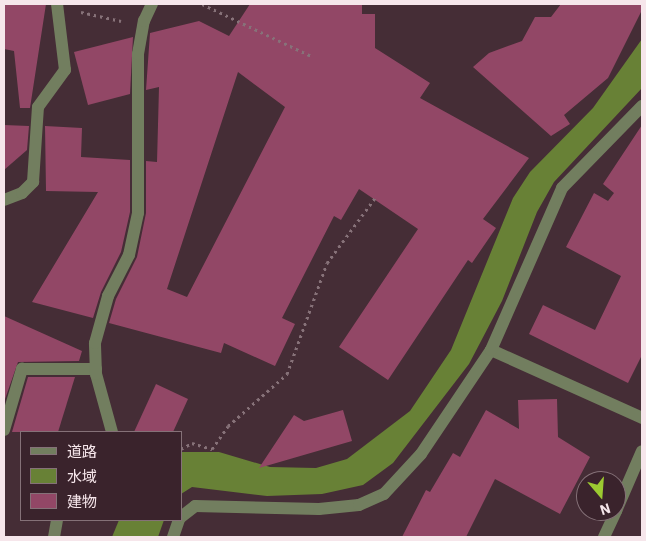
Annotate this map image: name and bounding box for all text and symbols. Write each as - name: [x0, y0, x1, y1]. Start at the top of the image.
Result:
- legend: [20, 431, 182, 521]
- text: 道路: [67, 442, 97, 461]
- text: 水域: [67, 467, 97, 486]
- north arrow: [576, 471, 626, 521]
- text: 建物: [67, 492, 97, 511]
- text: N: [598, 499, 613, 519]

